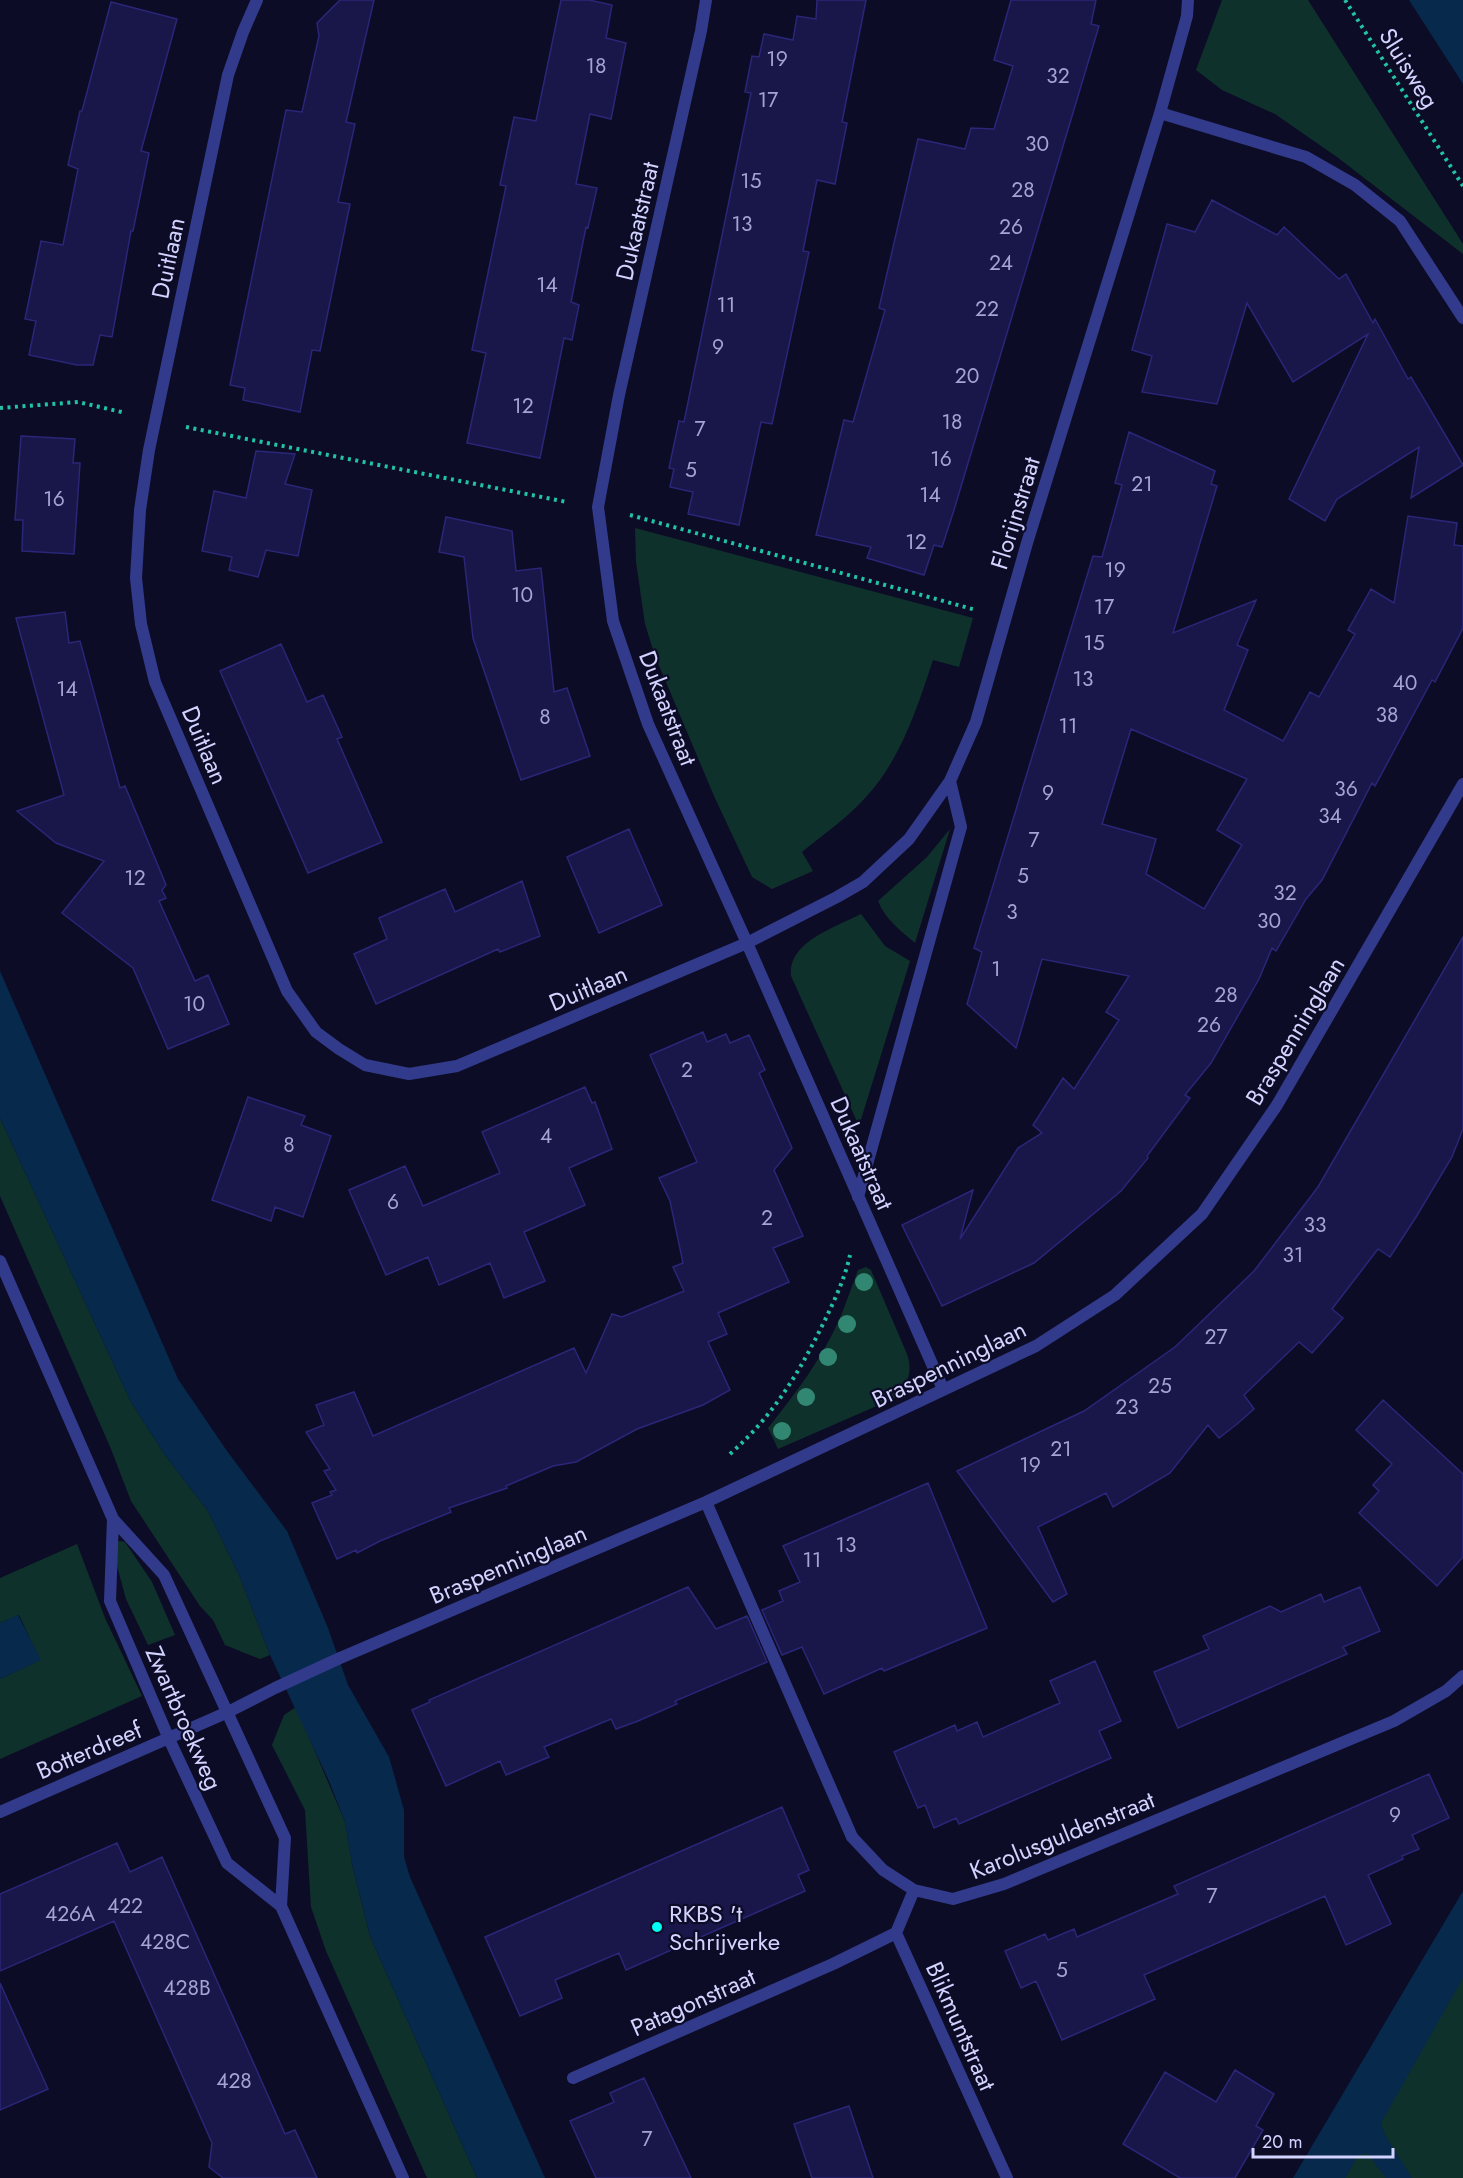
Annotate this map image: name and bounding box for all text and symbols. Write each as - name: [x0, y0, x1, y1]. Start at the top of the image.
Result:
- street label: Sluisweg: [1371, 21, 1447, 115]
- house number: 19: [766, 44, 788, 74]
- house number: 18: [586, 51, 606, 81]
- house number: 32: [1046, 61, 1070, 91]
- house number: 17: [758, 85, 778, 115]
- house number: 30: [1025, 129, 1049, 159]
- street label: Dukaatstraat: [606, 158, 668, 284]
- house number: 15: [740, 166, 762, 196]
- house number: 28: [1011, 175, 1035, 205]
- house number: 13: [732, 209, 752, 239]
- house number: 26: [999, 212, 1023, 242]
- street label: Duitlaan: [142, 214, 194, 302]
- house number: 24: [989, 248, 1013, 278]
- house number: 14: [536, 270, 558, 300]
- house number: 11: [717, 290, 735, 320]
- house number: 22: [975, 294, 999, 324]
- house number: 9: [712, 332, 724, 362]
- house number: 20: [955, 361, 979, 391]
- house number: 12: [512, 391, 534, 421]
- house number: 18: [942, 407, 962, 437]
- house number: 7: [694, 414, 706, 444]
- house number: 16: [930, 444, 952, 474]
- street label: Florijnstraat: [981, 452, 1049, 574]
- house number: 5: [685, 455, 697, 485]
- house number: 21: [1131, 469, 1153, 499]
- house number: 14: [919, 480, 941, 510]
- house number: 16: [43, 484, 65, 514]
- house number: 12: [905, 527, 927, 557]
- house number: 19: [1104, 555, 1126, 585]
- house number: 10: [511, 580, 533, 610]
- house number: 17: [1094, 592, 1114, 622]
- house number: 15: [1083, 628, 1105, 658]
- street label: Dukaatstraat: [630, 645, 706, 771]
- house number: 13: [1073, 664, 1093, 694]
- house number: 40: [1393, 668, 1417, 698]
- house number: 14: [56, 674, 78, 704]
- street label: Duitlaan: [173, 700, 237, 790]
- house number: 38: [1376, 700, 1398, 730]
- house number: 8: [539, 702, 551, 732]
- house number: 11: [1059, 711, 1077, 741]
- house number: 36: [1334, 774, 1358, 804]
- house number: 9: [1042, 778, 1054, 808]
- house number: 34: [1318, 801, 1342, 831]
- house number: 7: [1028, 825, 1040, 855]
- house number: 5: [1017, 861, 1029, 891]
- house number: 12: [124, 863, 146, 893]
- house number: 32: [1273, 878, 1297, 908]
- house number: 3: [1006, 897, 1018, 927]
- house number: 30: [1257, 906, 1281, 936]
- street label: Braspenninglaan: [1237, 950, 1353, 1112]
- house number: 1: [991, 954, 1001, 984]
- street label: Duitlaan: [543, 956, 633, 1020]
- house number: 28: [1214, 980, 1238, 1010]
- house number: 10: [183, 989, 205, 1019]
- house number: 26: [1197, 1010, 1221, 1040]
- house number: 2: [681, 1055, 693, 1085]
- street label: Dukaatstraat: [821, 1091, 903, 1216]
- house number: 4: [540, 1121, 552, 1151]
- house number: 8: [283, 1130, 295, 1160]
- house number: 6: [387, 1187, 399, 1217]
- house number: 2: [761, 1203, 773, 1233]
- house number: 33: [1304, 1210, 1326, 1240]
- house number: 31: [1283, 1240, 1303, 1270]
- street label: Braspenninglaan: [866, 1311, 1032, 1417]
- house number: 27: [1205, 1322, 1227, 1352]
- house number: 25: [1148, 1371, 1172, 1401]
- house number: 23: [1115, 1392, 1139, 1422]
- house number: 21: [1050, 1434, 1072, 1464]
- house number: 19: [1019, 1450, 1041, 1480]
- street label: Braspenninglaan: [424, 1515, 592, 1613]
- house number: 13: [836, 1530, 856, 1560]
- house number: 11: [803, 1545, 821, 1575]
- street label: Zwartbroekweg: [137, 1641, 231, 1795]
- street label: Botterdreef: [31, 1712, 148, 1788]
- street label: Karolusguldenstraat: [964, 1782, 1160, 1888]
- house number: 9: [1389, 1800, 1401, 1830]
- house number: 7: [1206, 1881, 1218, 1911]
- house number: 422: [107, 1891, 143, 1921]
- place label: RKBS 't Schrijverke: [669, 1896, 780, 1959]
- house number: 426A: [45, 1899, 95, 1929]
- marker: RKBS 't Schrijverke: [650, 1920, 664, 1934]
- house number: 428C: [140, 1927, 190, 1957]
- house number: 5: [1056, 1955, 1068, 1985]
- street label: Blikmuntstraat: [917, 1956, 1005, 2096]
- street label: Patagonstraat: [625, 1959, 761, 2045]
- house number: 428B: [163, 1973, 211, 2003]
- house number: 428: [216, 2066, 252, 2096]
- scale bar: [1253, 2121, 1392, 2159]
- house number: 7: [641, 2124, 653, 2154]
- text: 20 m: [1262, 2129, 1302, 2155]

